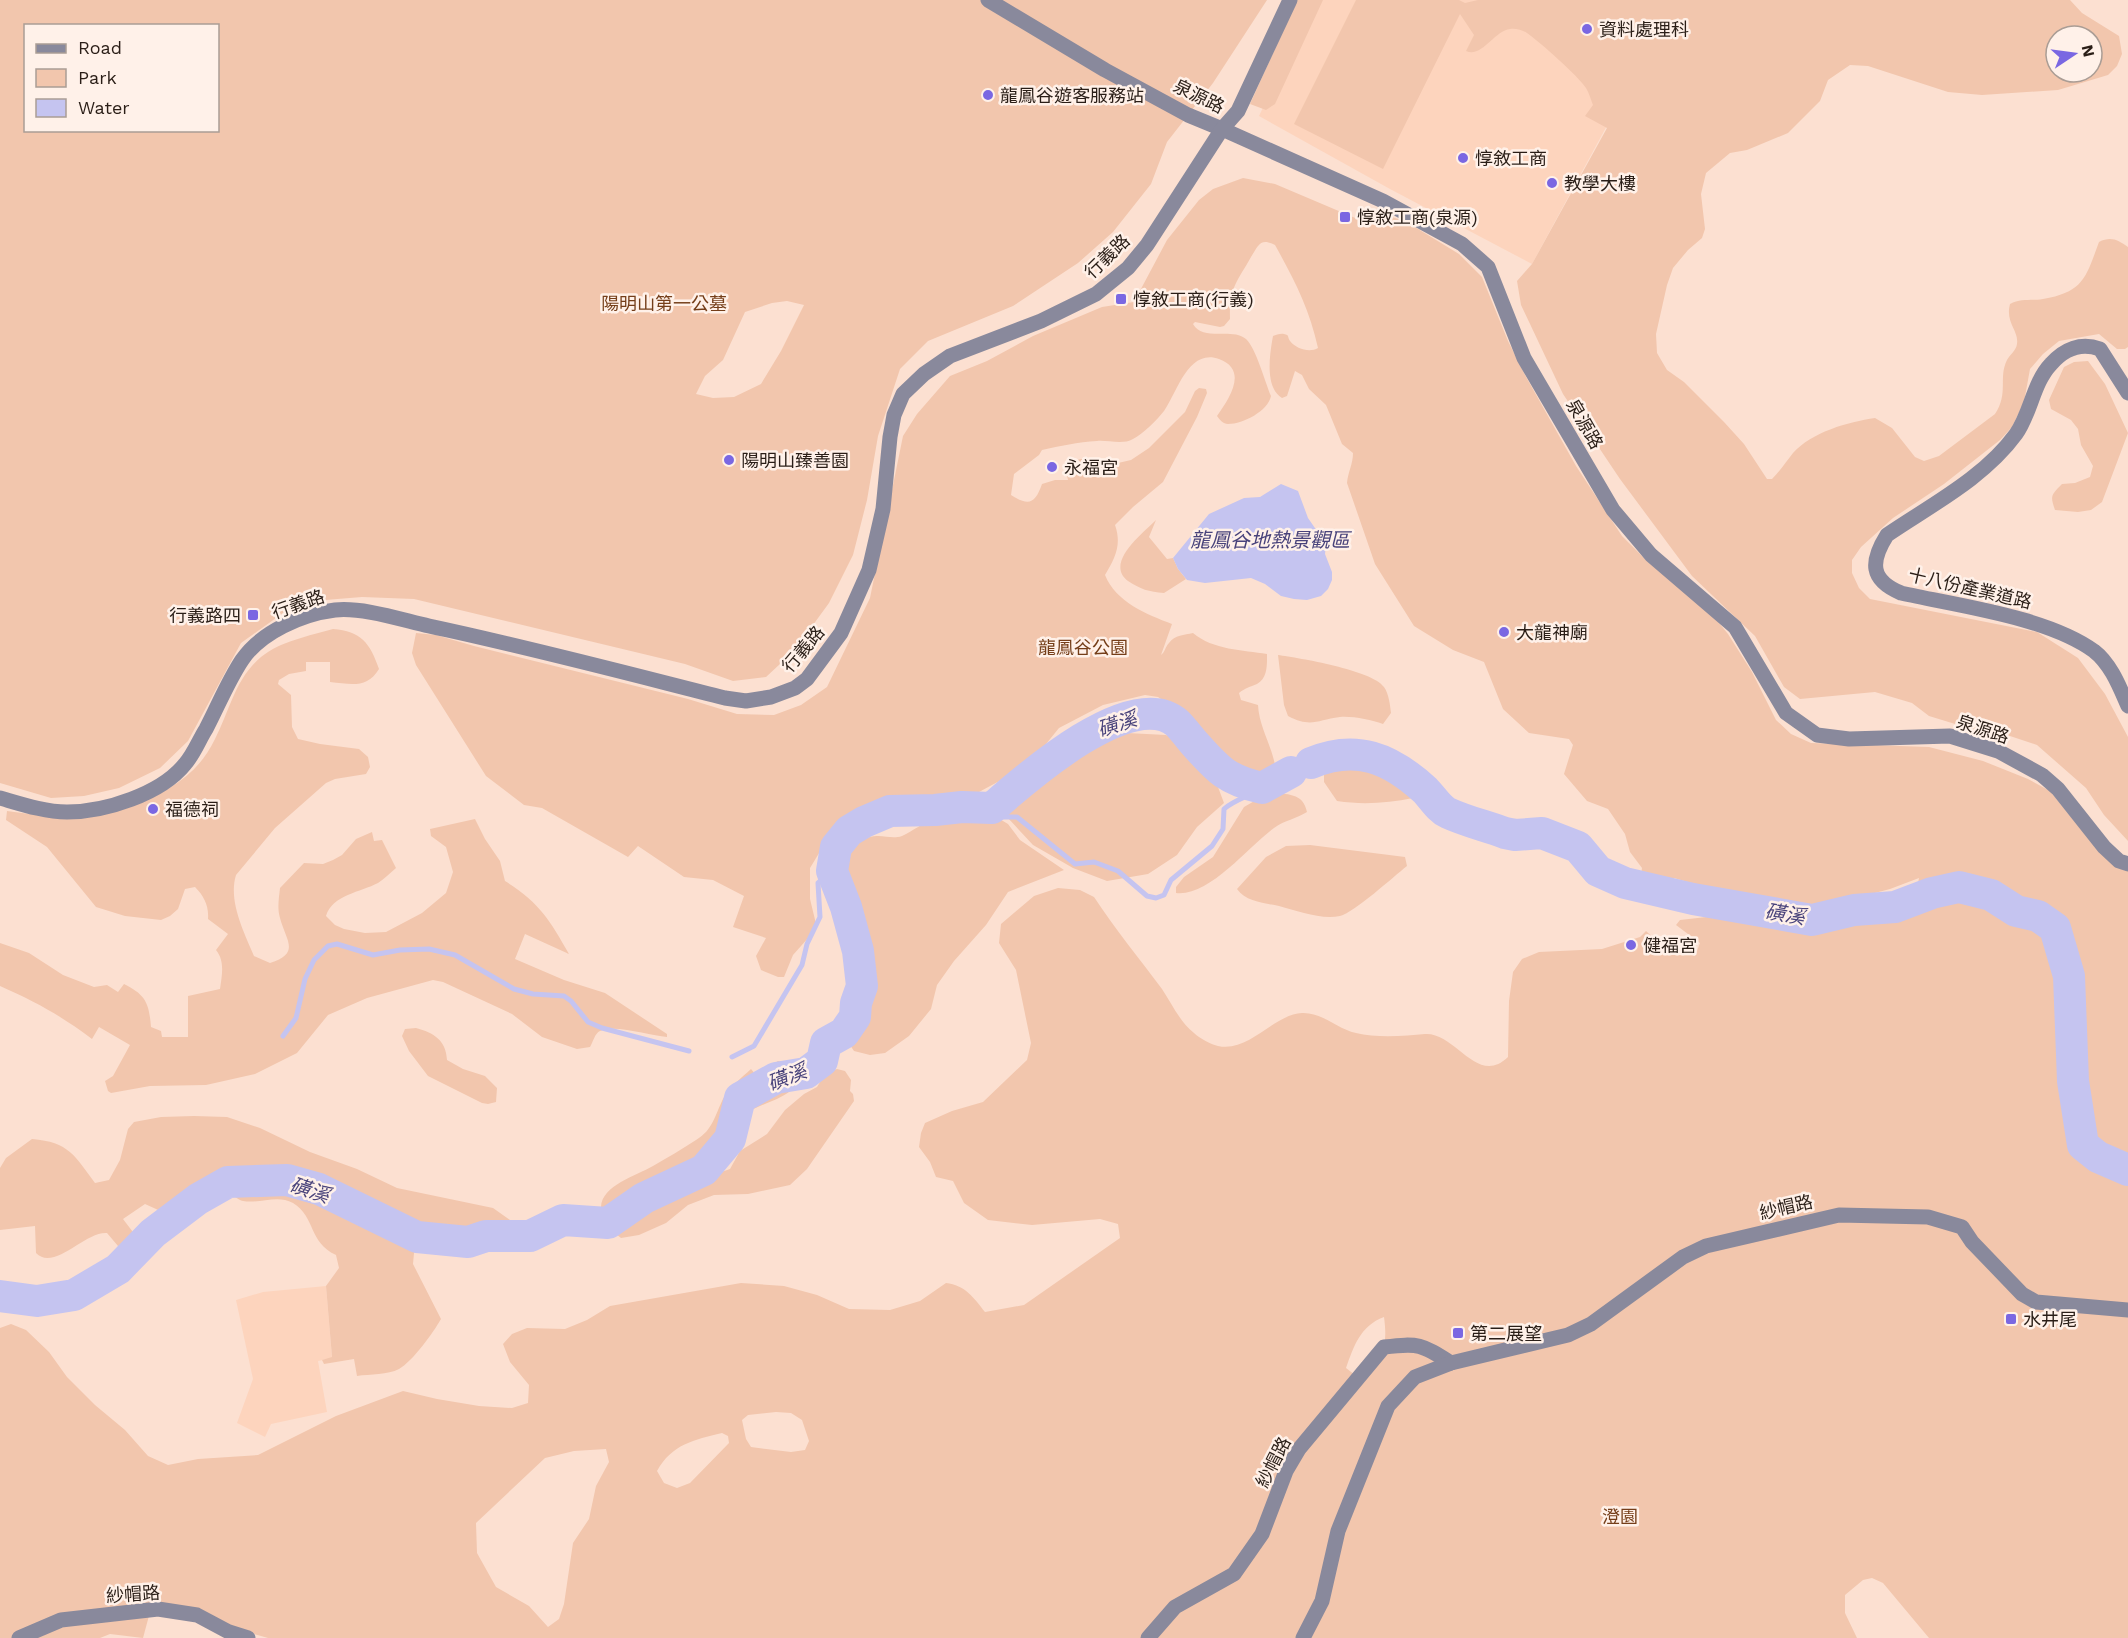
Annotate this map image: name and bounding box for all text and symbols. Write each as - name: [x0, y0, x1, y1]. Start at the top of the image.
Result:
- place label: 資料處理科: [1599, 19, 1689, 40]
- marker: 資料處理科: [1580, 22, 1594, 36]
- legend: [24, 24, 219, 132]
- north arrow: [2044, 24, 2104, 84]
- text: Road: [78, 37, 122, 58]
- text: N: [2078, 43, 2099, 59]
- text: Park: [78, 67, 117, 88]
- street label: 泉源路: [1170, 75, 1228, 117]
- place label: 龍鳳谷遊客服務站: [1000, 85, 1144, 106]
- marker: 龍鳳谷遊客服務站: [981, 88, 995, 102]
- text: Water: [78, 97, 130, 118]
- place label: 惇敘工商: [1475, 148, 1547, 169]
- marker: 惇敘工商: [1456, 151, 1470, 165]
- place label: 教學大樓: [1564, 173, 1636, 194]
- marker: 教學大樓: [1545, 176, 1559, 190]
- place label: 惇敘工商(泉源): [1357, 207, 1478, 228]
- marker: 惇敘工商(泉源): [1338, 210, 1352, 224]
- street label: 行義路: [1080, 230, 1134, 282]
- place label: 惇敘工商(行義): [1133, 289, 1254, 310]
- marker: 惇敘工商(行義): [1114, 292, 1128, 306]
- park label: 陽明山第一公墓: [601, 293, 727, 314]
- street label: 泉源路: [1562, 395, 1608, 453]
- place label: 陽明山臻善園: [741, 450, 849, 471]
- marker: 陽明山臻善園: [722, 453, 736, 467]
- place label: 永福宮: [1064, 457, 1118, 478]
- marker: 永福宮: [1045, 460, 1059, 474]
- water label: 龍鳳谷地熱景觀區: [1190, 528, 1353, 552]
- street label: 十八份產業道路: [1906, 564, 2034, 612]
- street label: 行義路: [269, 585, 327, 623]
- place label: 行義路四: [169, 605, 241, 626]
- marker: 行義路四: [246, 608, 260, 622]
- street label: 行義路: [778, 622, 828, 676]
- place label: 大龍神廟: [1516, 622, 1588, 643]
- marker: 大龍神廟: [1497, 625, 1511, 639]
- park label: 龍鳳谷公園: [1038, 637, 1128, 658]
- water label: 磺溪: [1094, 705, 1143, 742]
- street label: 泉源路: [1954, 711, 2012, 747]
- place label: 福德祠: [165, 799, 219, 820]
- marker: 福德祠: [146, 802, 160, 816]
- water label: 磺溪: [1763, 899, 1810, 929]
- place label: 健福宮: [1643, 935, 1697, 956]
- marker: 健福宮: [1624, 938, 1638, 952]
- water label: 磺溪: [764, 1058, 813, 1095]
- water label: 磺溪: [287, 1172, 336, 1209]
- street label: 紗帽路: [1757, 1191, 1815, 1223]
- place label: 水井尾: [2023, 1309, 2077, 1330]
- marker: 水井尾: [2004, 1312, 2018, 1326]
- place label: 第二展望: [1470, 1323, 1542, 1344]
- marker: 第二展望: [1451, 1326, 1465, 1340]
- street label: 紗帽路: [1251, 1433, 1295, 1491]
- park label: 澄園: [1602, 1506, 1638, 1527]
- street label: 紗帽路: [105, 1582, 161, 1606]

